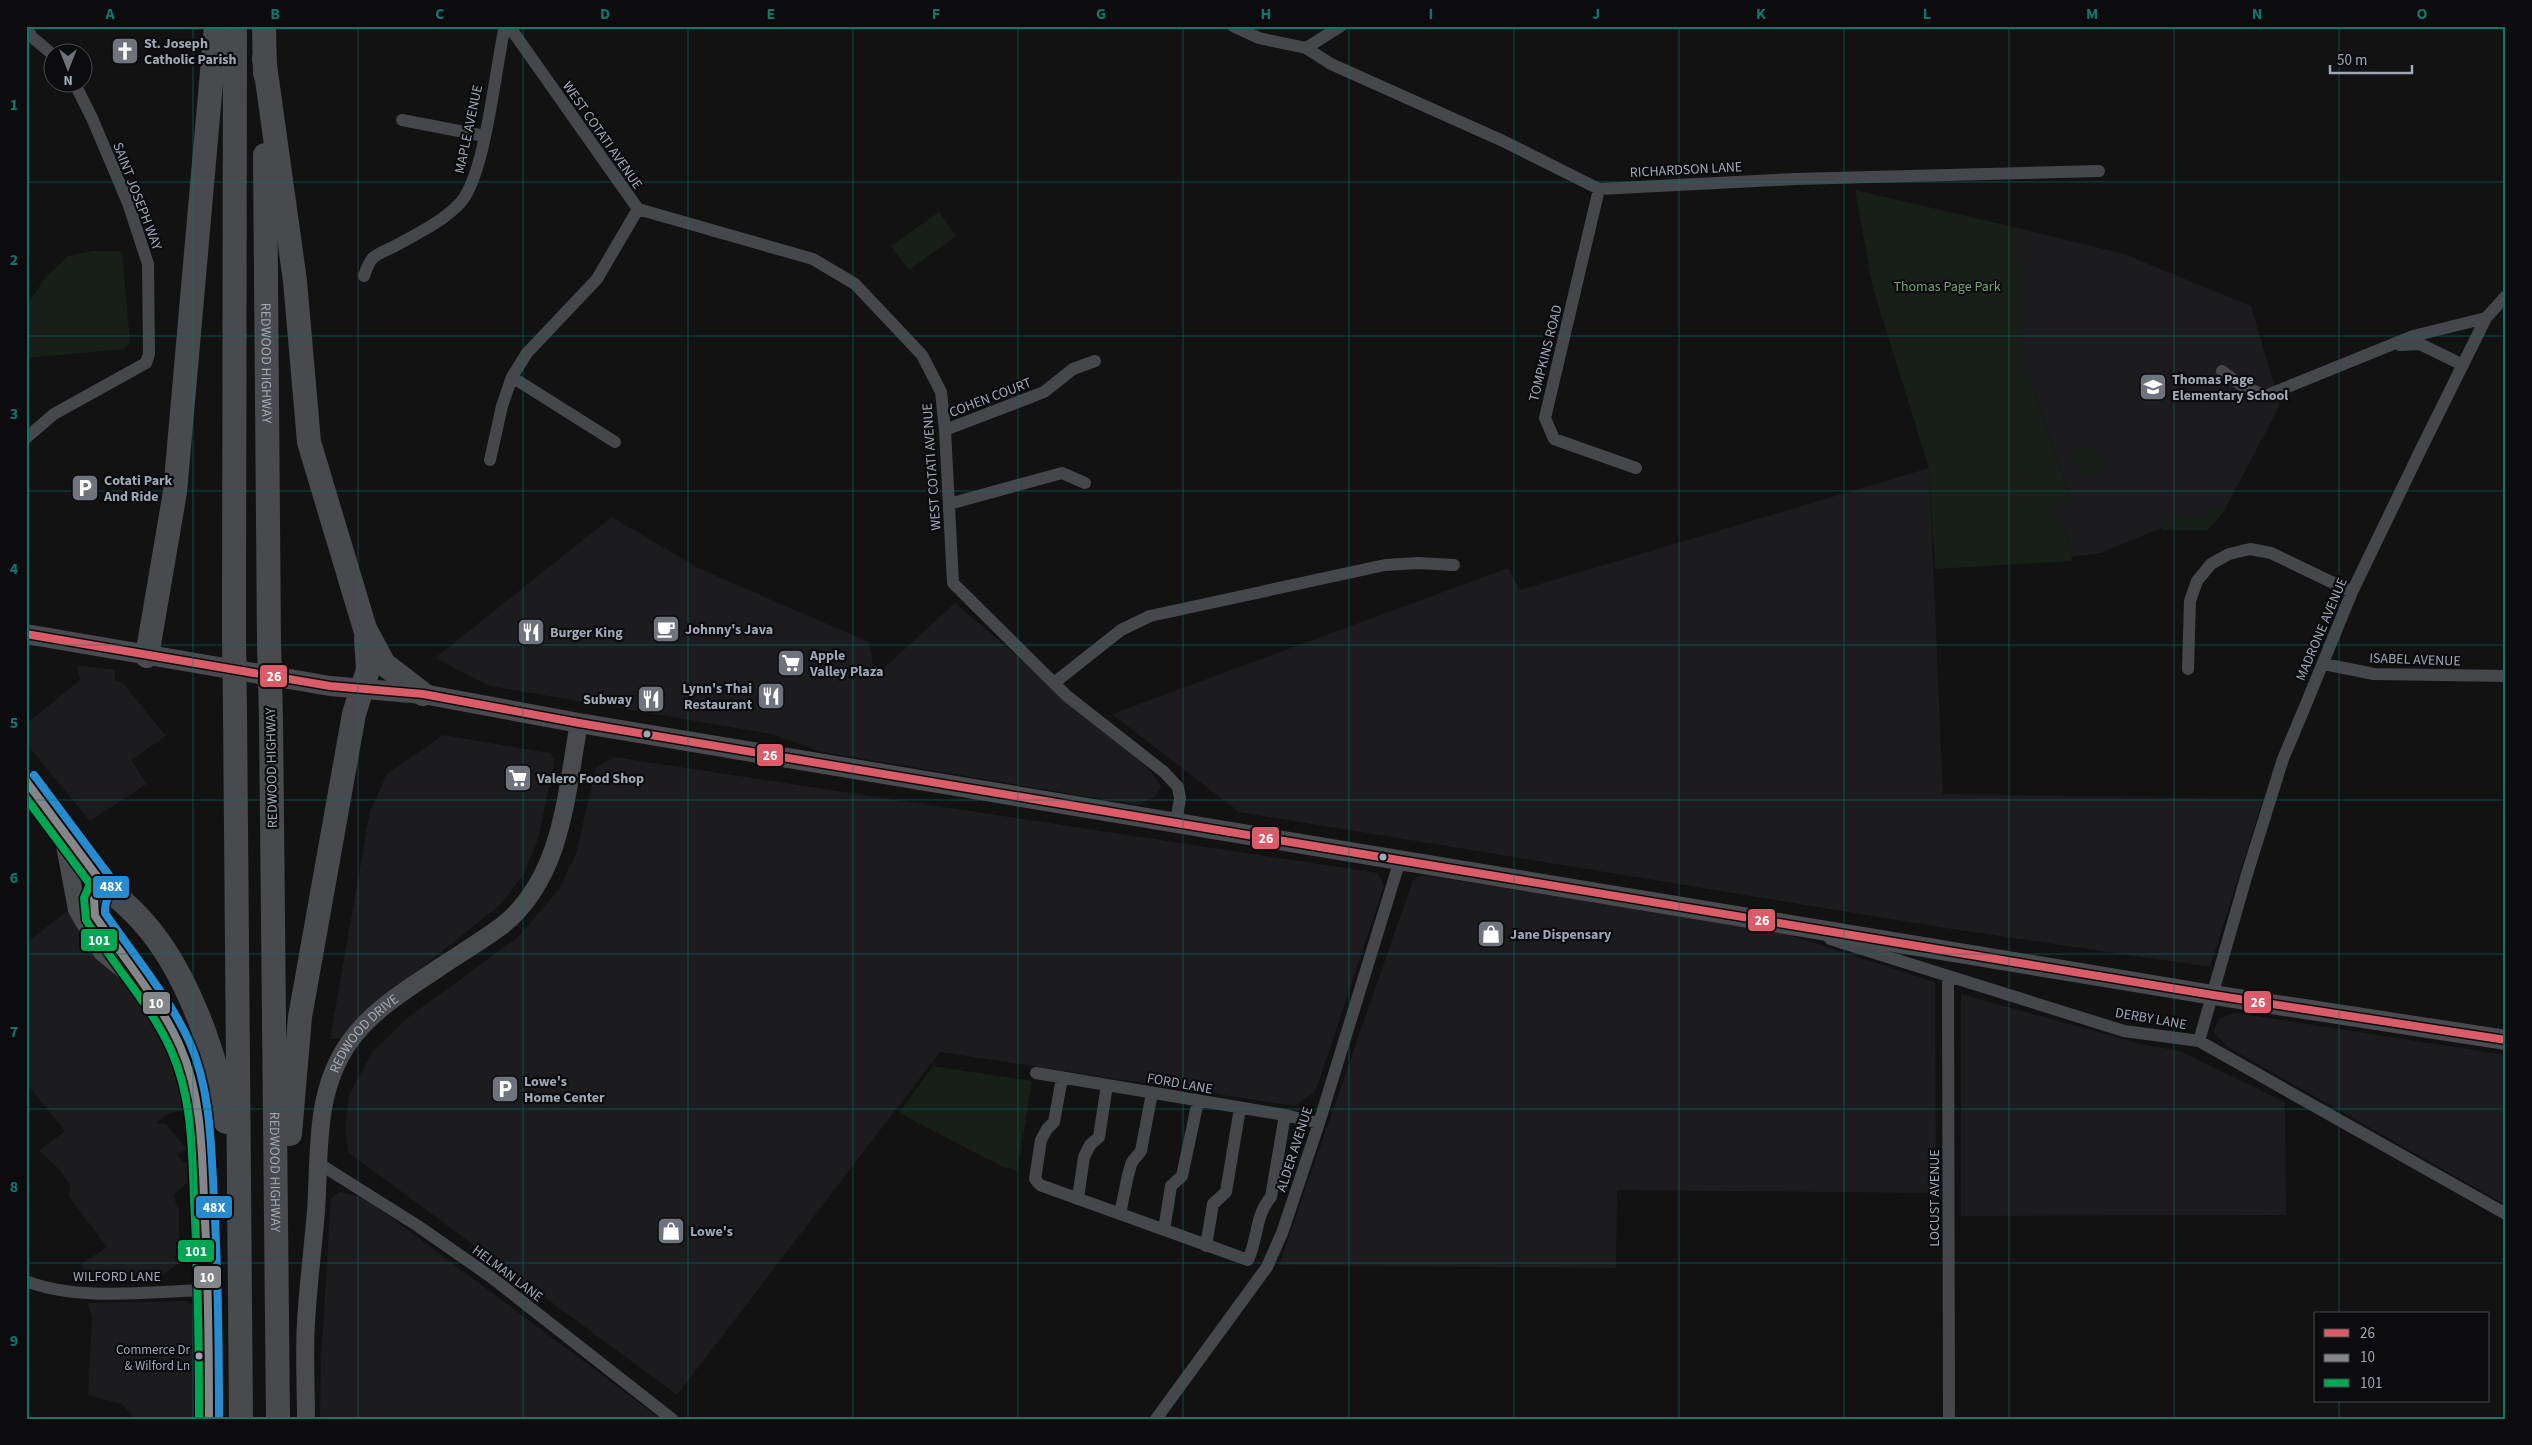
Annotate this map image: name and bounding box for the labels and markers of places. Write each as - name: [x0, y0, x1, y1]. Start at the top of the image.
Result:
- place label: St. Joseph Catholic Parish: [144, 34, 237, 70]
- church icon: St. Joseph Catholic Parish: [110, 36, 140, 66]
- place label: Thomas Page Elementary School: [2172, 370, 2288, 406]
- school or university icon: Thomas Page Elementary School: [2138, 372, 2168, 402]
- place label: Cotati Park And Ride: [103, 471, 173, 507]
- parking icon: Cotati Park And Ride: [70, 473, 100, 503]
- cafe icon: Johnny's Java: [651, 614, 681, 644]
- restaurant icon: Burger King: [516, 617, 546, 647]
- place label: Johnny's Java: [685, 620, 773, 640]
- place label: Burger King: [550, 623, 623, 643]
- place label: Apple Valley Plaza: [809, 646, 883, 682]
- supermarket icon: Apple Valley Plaza: [776, 648, 806, 678]
- place label: Lynn's Thai Restaurant: [682, 679, 753, 715]
- restaurant icon: Lynn's Thai Restaurant: [756, 681, 786, 711]
- restaurant icon: Subway: [636, 684, 666, 714]
- place label: Subway: [583, 690, 633, 710]
- unlabelled marker: [642, 729, 652, 739]
- supermarket icon: Valero Food Shop: [503, 763, 533, 793]
- place label: Valero Food Shop: [536, 769, 644, 789]
- unlabelled marker: [1378, 852, 1388, 862]
- shop icon: Jane Dispensary: [1476, 919, 1506, 949]
- place label: Jane Dispensary: [1510, 925, 1612, 945]
- place label: Lowe's Home Center: [524, 1072, 605, 1108]
- parking icon: Lowe's Home Center: [490, 1074, 520, 1104]
- shop icon: Lowe's: [656, 1216, 686, 1246]
- place label: Lowe's: [690, 1222, 733, 1242]
- place label: Commerce Dr & Wilford Ln: [116, 1341, 190, 1375]
- marker: Commerce Dr & Wilford Ln: [194, 1351, 204, 1361]

